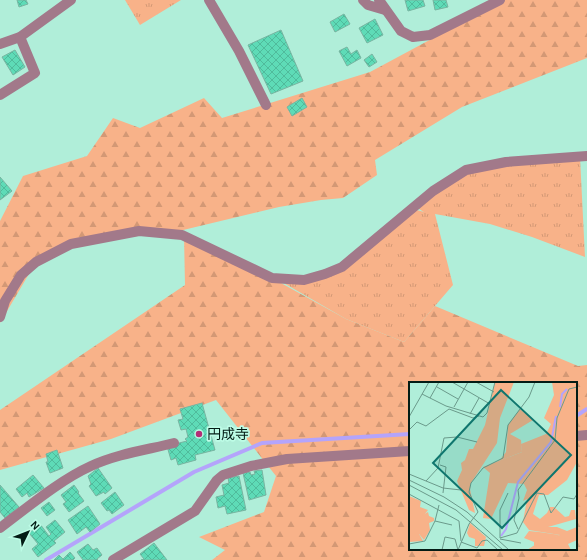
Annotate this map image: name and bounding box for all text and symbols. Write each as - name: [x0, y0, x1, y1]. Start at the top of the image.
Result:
- inset map: [409, 382, 577, 550]
- place label: 円成寺: [207, 426, 249, 443]
- marker: 円成寺: [194, 429, 204, 439]
- north arrow: [8, 512, 48, 552]
- text: N: [28, 518, 42, 533]

